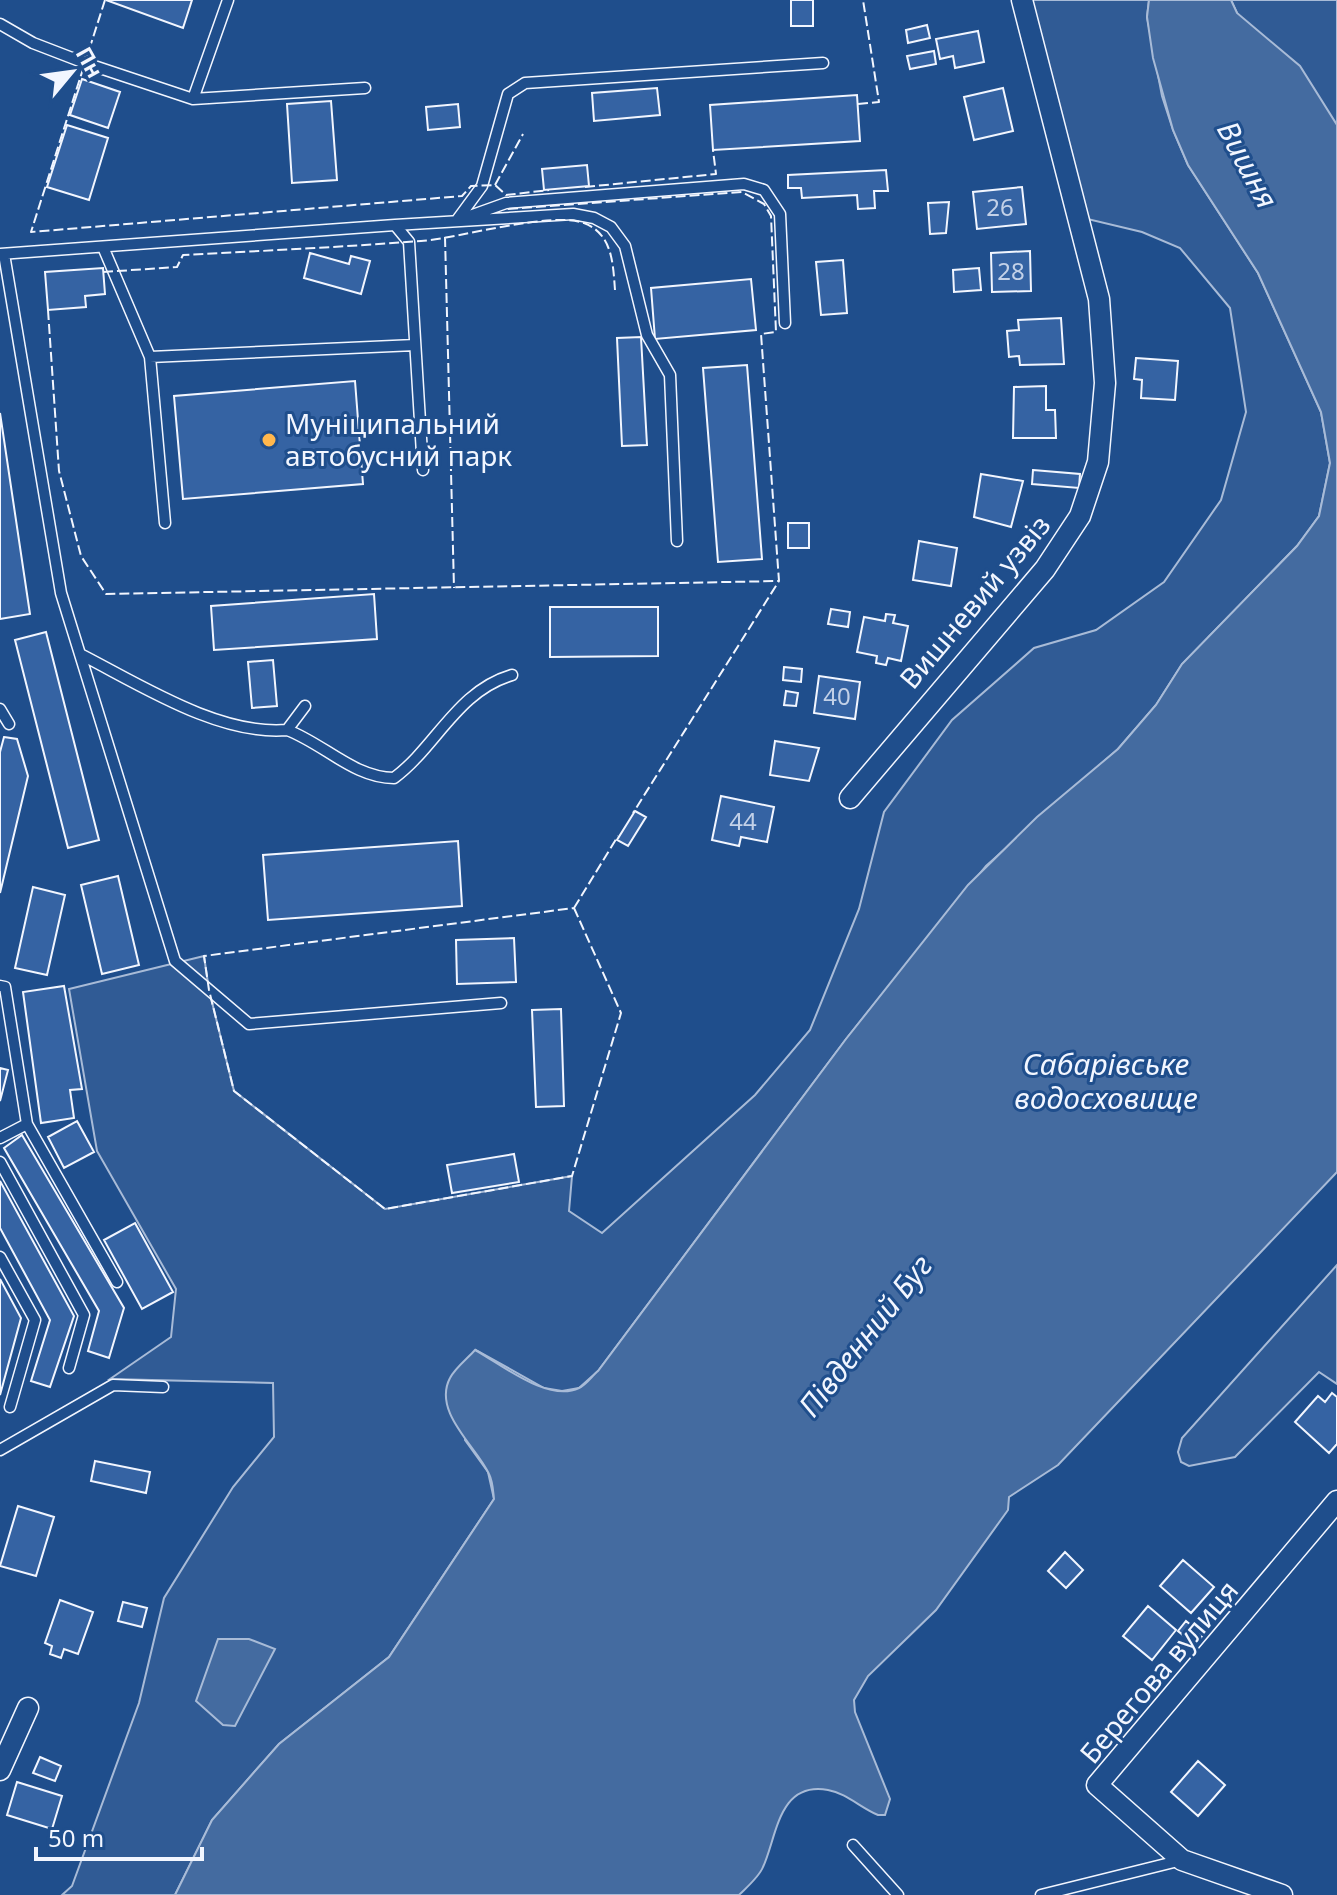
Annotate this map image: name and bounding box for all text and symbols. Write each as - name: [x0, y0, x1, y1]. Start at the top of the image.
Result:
- north arrow: [32, 32, 112, 112]
- text: Пн: [70, 41, 111, 83]
- water label: Вишня: [1208, 114, 1288, 215]
- house number: 26: [986, 190, 1014, 223]
- house number: 28: [997, 254, 1025, 287]
- place label: Муніципальний автобусний парк: [285, 404, 512, 474]
- marker: Муніципальний автобусний парк: [260, 431, 278, 449]
- street label: Вишневий узвіз: [890, 507, 1058, 696]
- house number: 40: [823, 679, 851, 712]
- house number: 44: [729, 804, 757, 837]
- water label: Сабарівське водосховище: [1014, 1043, 1198, 1118]
- water label: Південний Буг: [789, 1245, 941, 1425]
- street label: Берегова вулиця: [1070, 1572, 1246, 1771]
- scale bar: [36, 1811, 202, 1861]
- text: 50 m: [48, 1821, 104, 1854]

